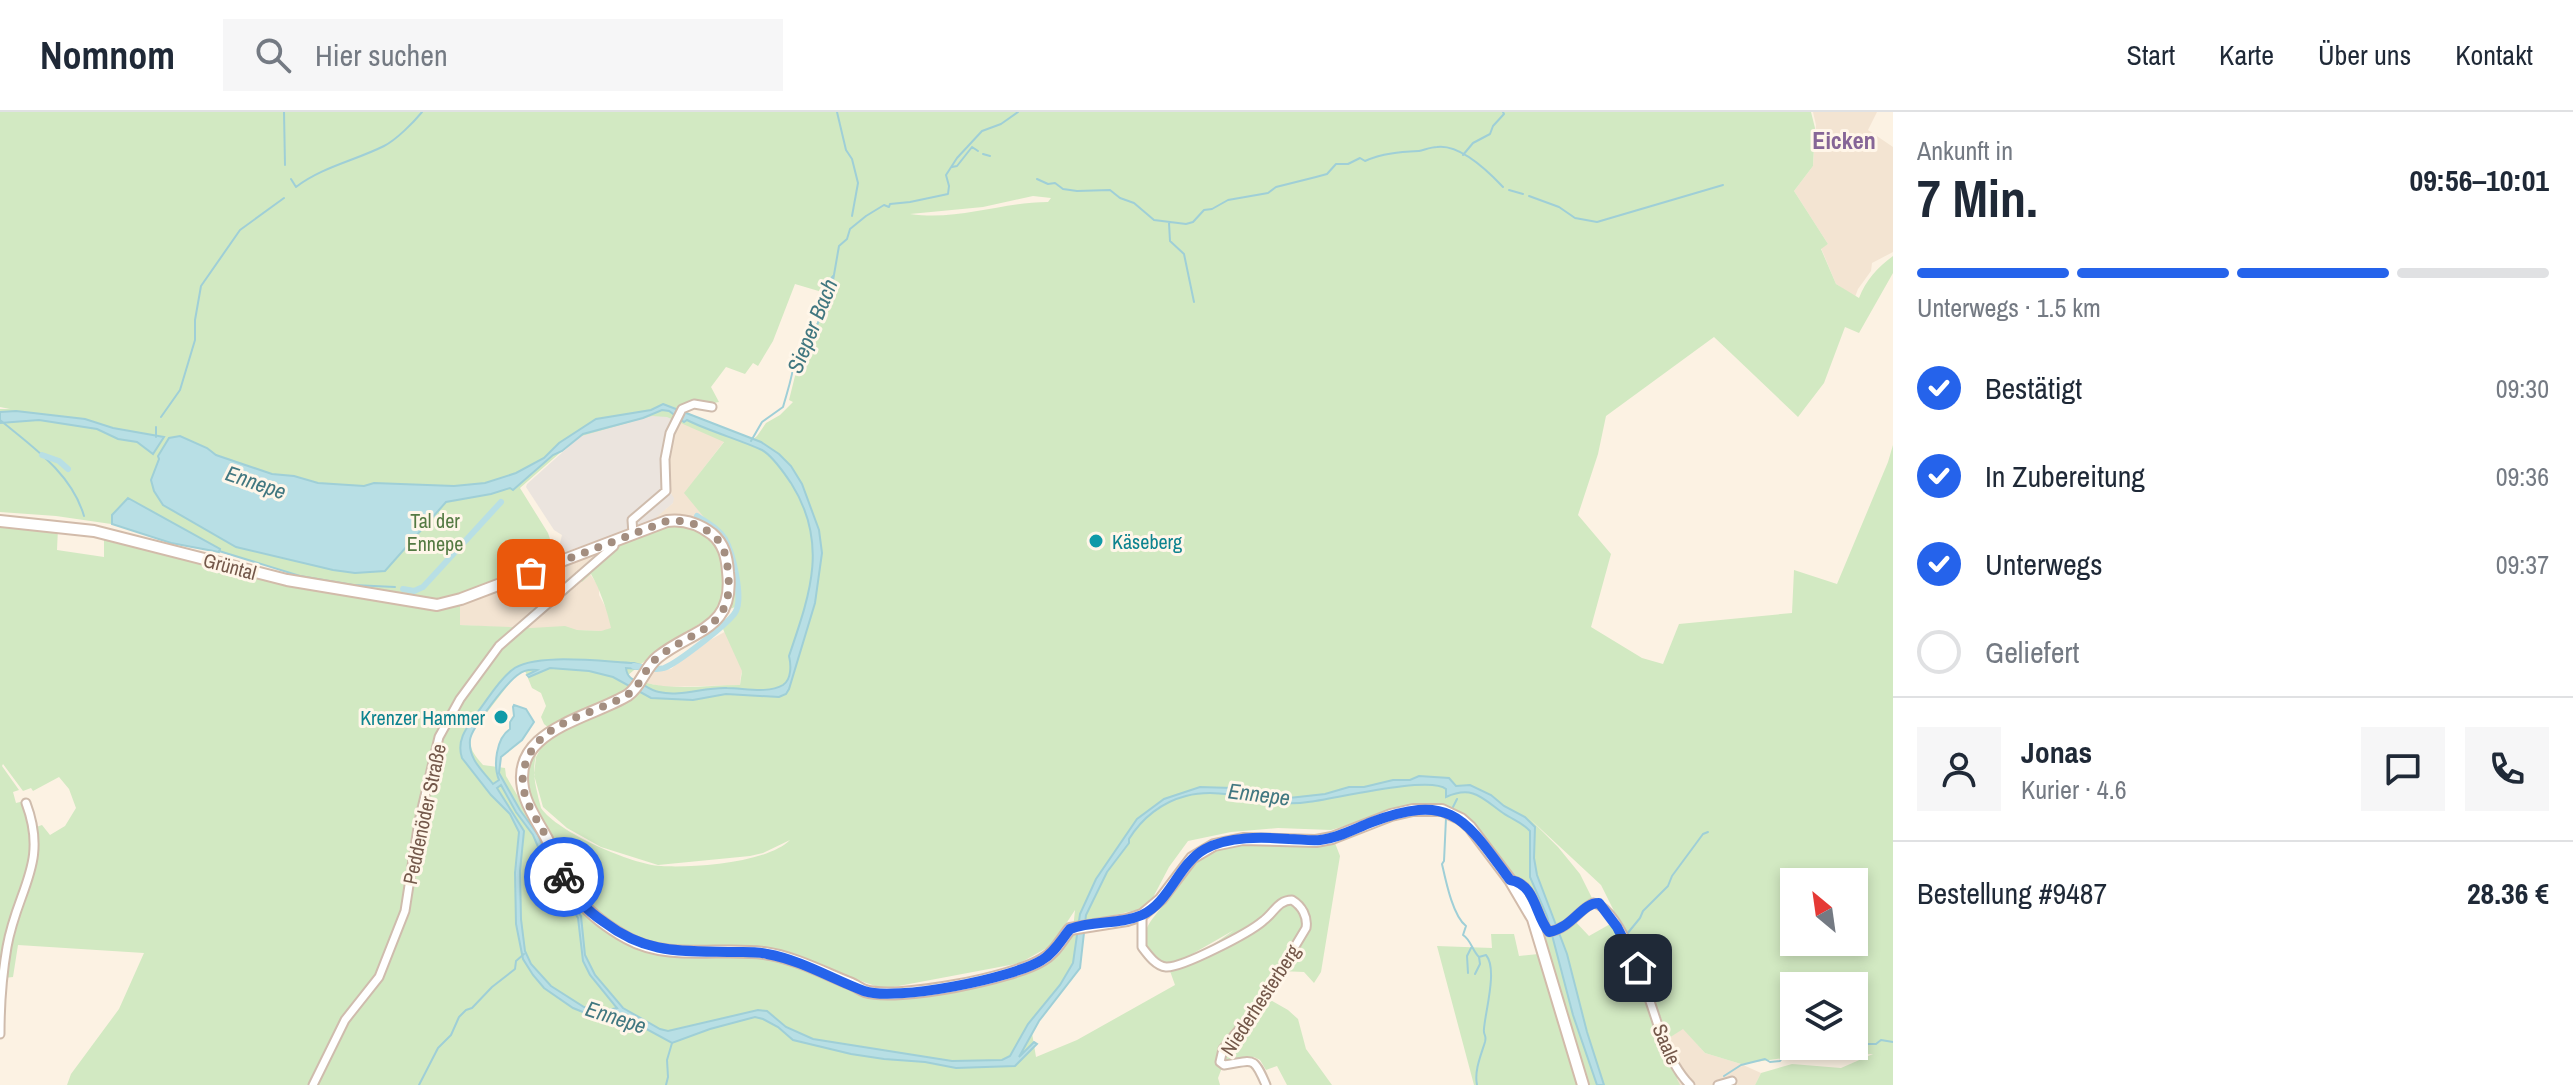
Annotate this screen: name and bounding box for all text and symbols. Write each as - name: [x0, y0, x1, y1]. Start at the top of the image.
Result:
- search box: [223, 19, 783, 91]
- text: Nomnom: [40, 30, 175, 81]
- icon: search: [251, 33, 295, 77]
- text: Hier suchen: [315, 35, 448, 75]
- text: Start: [2127, 36, 2175, 74]
- text: Karte: [2219, 36, 2274, 74]
- text: Über uns: [2318, 36, 2411, 74]
- text: Kontakt: [2455, 36, 2533, 74]
- district label: Eicken: [1812, 124, 1876, 156]
- text: Ankunft in: [1917, 133, 2013, 168]
- text: 09:56–10:01: [2410, 160, 2549, 200]
- text: 7 Min.: [1917, 163, 2038, 233]
- water label: Sieper Bach: [779, 274, 845, 378]
- text: Unterwegs · 1.5 km: [1917, 290, 2101, 325]
- icon: check: [1917, 366, 1961, 410]
- text: Bestätigt: [1985, 368, 2082, 408]
- text: 09:30: [2496, 371, 2549, 406]
- icon: check: [1917, 454, 1961, 498]
- text: In Zubereitung: [1985, 456, 2145, 496]
- water label: Ennepe: [222, 458, 290, 506]
- text: 09:36: [2496, 459, 2549, 494]
- park label: Tal der Ennepe: [407, 507, 463, 557]
- place label: Käseberg: [1112, 528, 1182, 555]
- marker: Käseberg: [1087, 532, 1105, 550]
- pin: [497, 539, 565, 607]
- icon: check: [1917, 542, 1961, 586]
- text: Unterwegs: [1985, 544, 2103, 584]
- street label: Grüntal: [201, 546, 259, 586]
- text: 09:37: [2496, 547, 2549, 582]
- icon: bag: [509, 551, 553, 595]
- text: Geliefert: [1985, 632, 2079, 672]
- place label: Krenzer Hammer: [360, 704, 486, 731]
- marker: Krenzer Hammer: [492, 708, 510, 726]
- button: person: [1917, 727, 2001, 811]
- button: chat: [2361, 727, 2445, 811]
- button: phone: [2465, 727, 2549, 811]
- text: Jonas: [2021, 732, 2092, 772]
- street label: Peddenöder Straße: [396, 741, 452, 887]
- text: Kurier · 4.6: [2021, 772, 2126, 807]
- water label: Ennepe: [1226, 775, 1292, 813]
- courier: [524, 837, 604, 917]
- icon: bike: [542, 855, 586, 899]
- north arrow: [1780, 868, 1868, 956]
- map controls: [1780, 868, 1868, 1060]
- text: Bestellung #9487: [1917, 873, 2107, 913]
- text: 28.36 €: [2467, 873, 2549, 913]
- pin: [1604, 934, 1672, 1002]
- street label: Niederhesterberg: [1214, 939, 1306, 1061]
- icon: home: [1616, 946, 1660, 990]
- button: layers: [1780, 972, 1868, 1060]
- water label: Ennepe: [582, 993, 650, 1041]
- street label: Saale: [1646, 1019, 1688, 1069]

